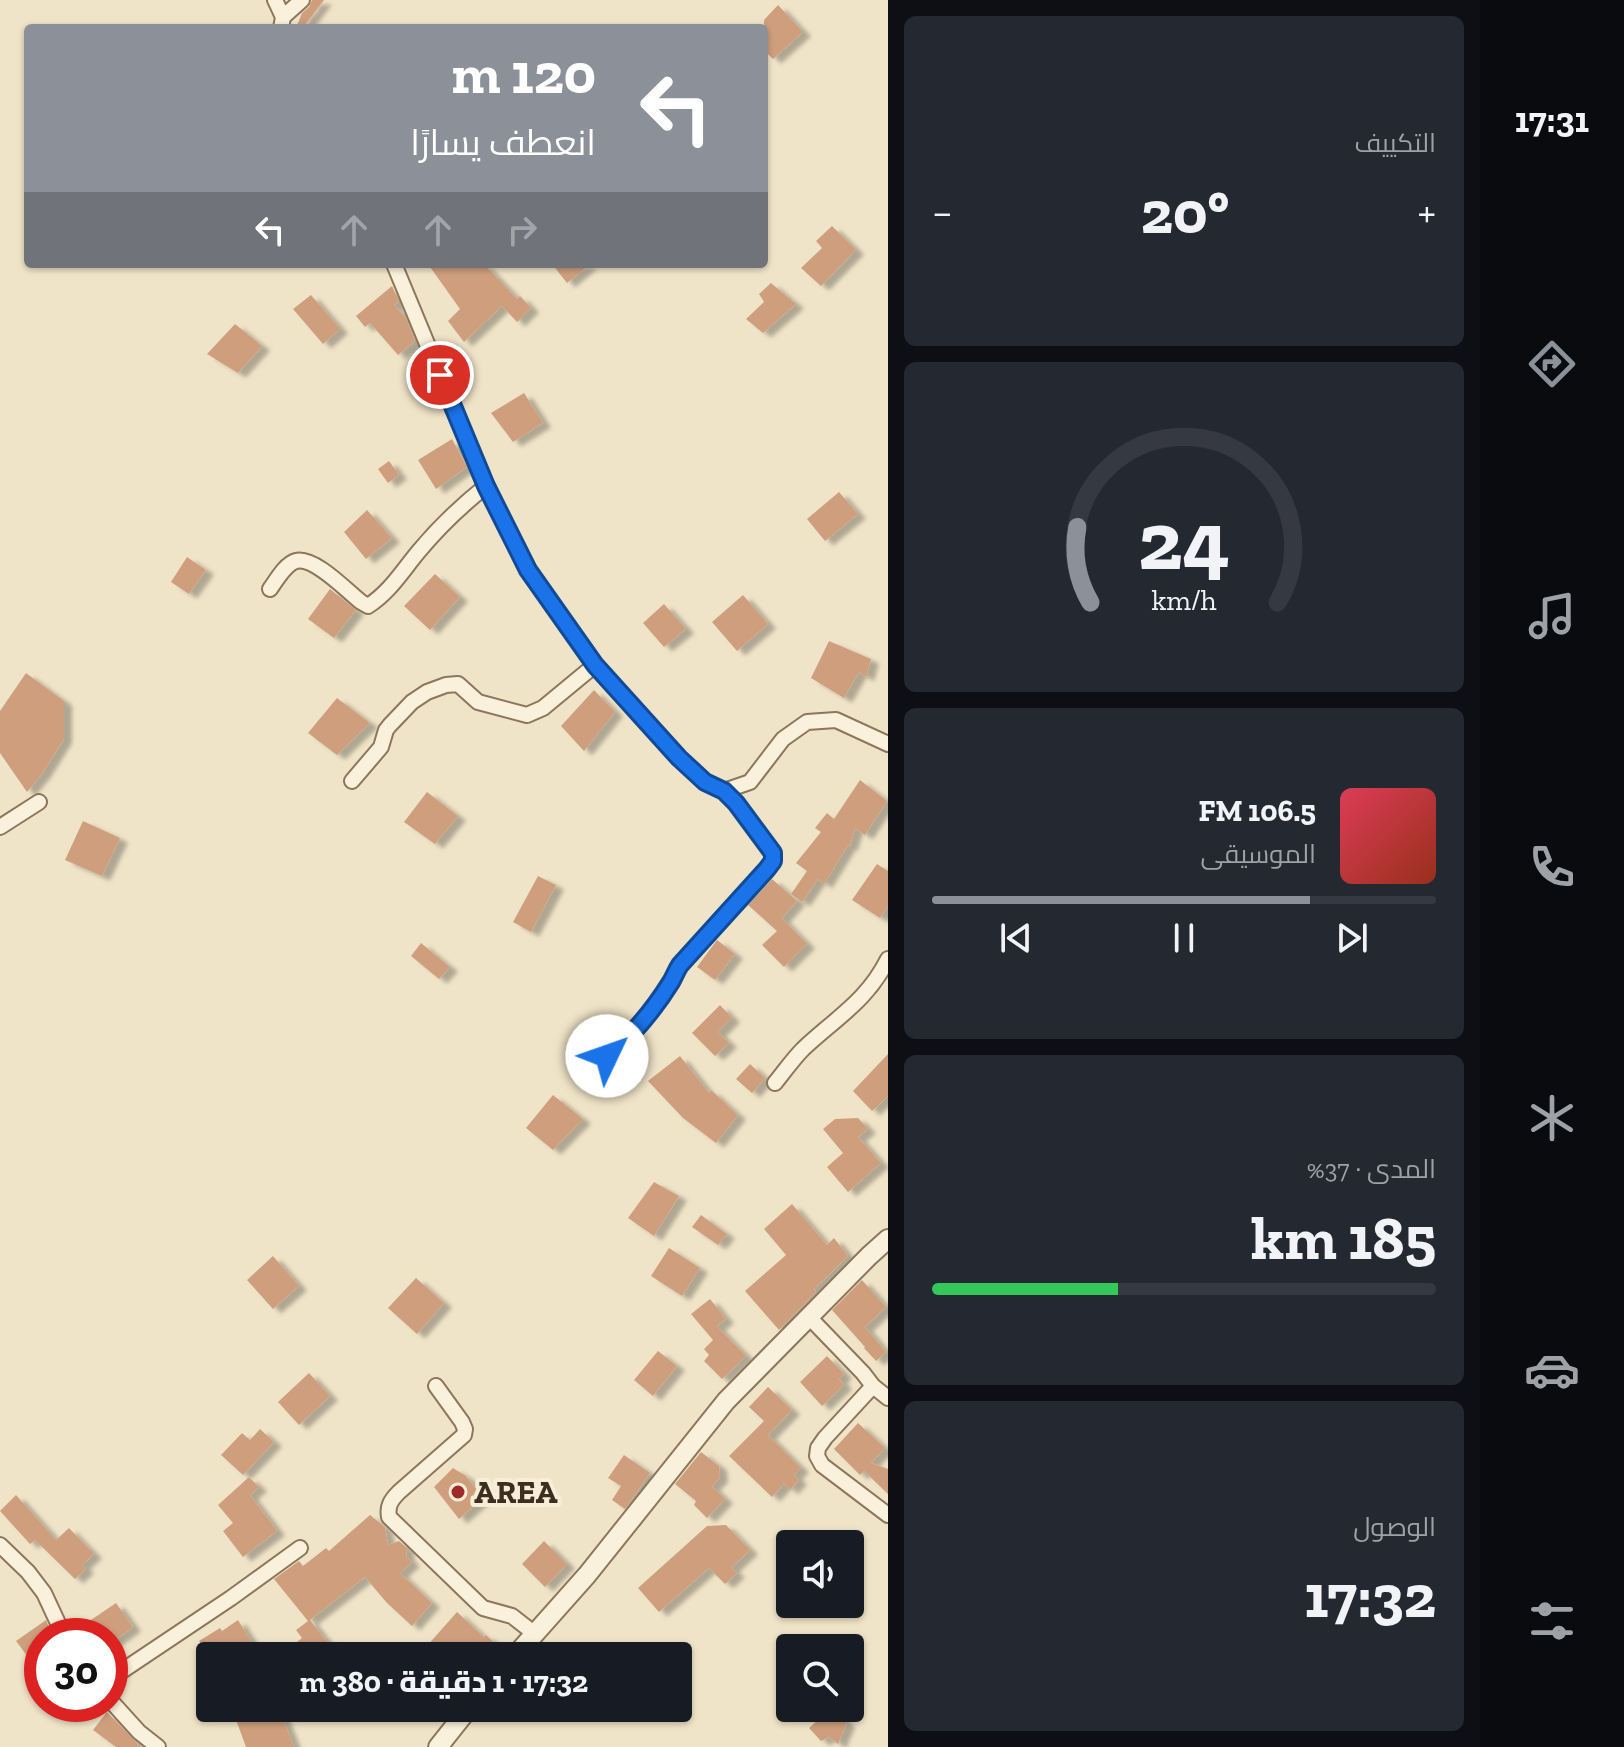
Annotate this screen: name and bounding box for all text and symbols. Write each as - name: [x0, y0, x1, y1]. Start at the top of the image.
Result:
- text: 120 m: [452, 40, 596, 107]
- icon: left: [624, 56, 728, 160]
- text: 17:31: [1515, 98, 1589, 141]
- text: انعطف يسارًا: [410, 121, 596, 164]
- text: التكييف: [1354, 127, 1436, 159]
- text: 20°: [1141, 176, 1229, 248]
- text: −: [932, 185, 953, 238]
- text: +: [1417, 185, 1436, 238]
- icon: left: [248, 208, 292, 252]
- icon: ahead: [332, 208, 376, 252]
- icon: ahead: [416, 208, 460, 252]
- icon: right: [500, 208, 544, 252]
- icon: directions: [1524, 336, 1580, 392]
- pin: [406, 341, 474, 409]
- icon: arrive: [418, 353, 462, 397]
- text: 24: [1138, 490, 1230, 590]
- text: km/h: [1151, 583, 1217, 617]
- icon: music: [1524, 588, 1580, 644]
- text: 106.5 FM: [1198, 793, 1316, 829]
- text: الموسيقى: [1201, 838, 1316, 870]
- icon: phone: [1524, 839, 1580, 895]
- icon: previous: [994, 916, 1038, 960]
- icon: pause: [1162, 916, 1206, 960]
- icon: next: [1330, 916, 1374, 960]
- position arrow: [565, 1014, 649, 1098]
- icon: climate: [1524, 1090, 1580, 1146]
- text: المدى · 37%: [1307, 1153, 1436, 1185]
- text: 185 km: [1251, 1202, 1436, 1274]
- icon: car: [1524, 1342, 1580, 1398]
- place label: AREA: [474, 1473, 557, 1511]
- marker: AREA: [449, 1483, 467, 1501]
- text: الوصول: [1353, 1511, 1436, 1543]
- map controls: [776, 1530, 864, 1722]
- button: sound: [776, 1530, 864, 1618]
- text: 17:32: [1304, 1560, 1436, 1632]
- icon: filters: [1524, 1593, 1580, 1649]
- speed limit sign: 30: [24, 1618, 128, 1722]
- button: search: [776, 1634, 864, 1722]
- text: 17:32 · 1 دقيقة · 380 m: [300, 1664, 588, 1700]

